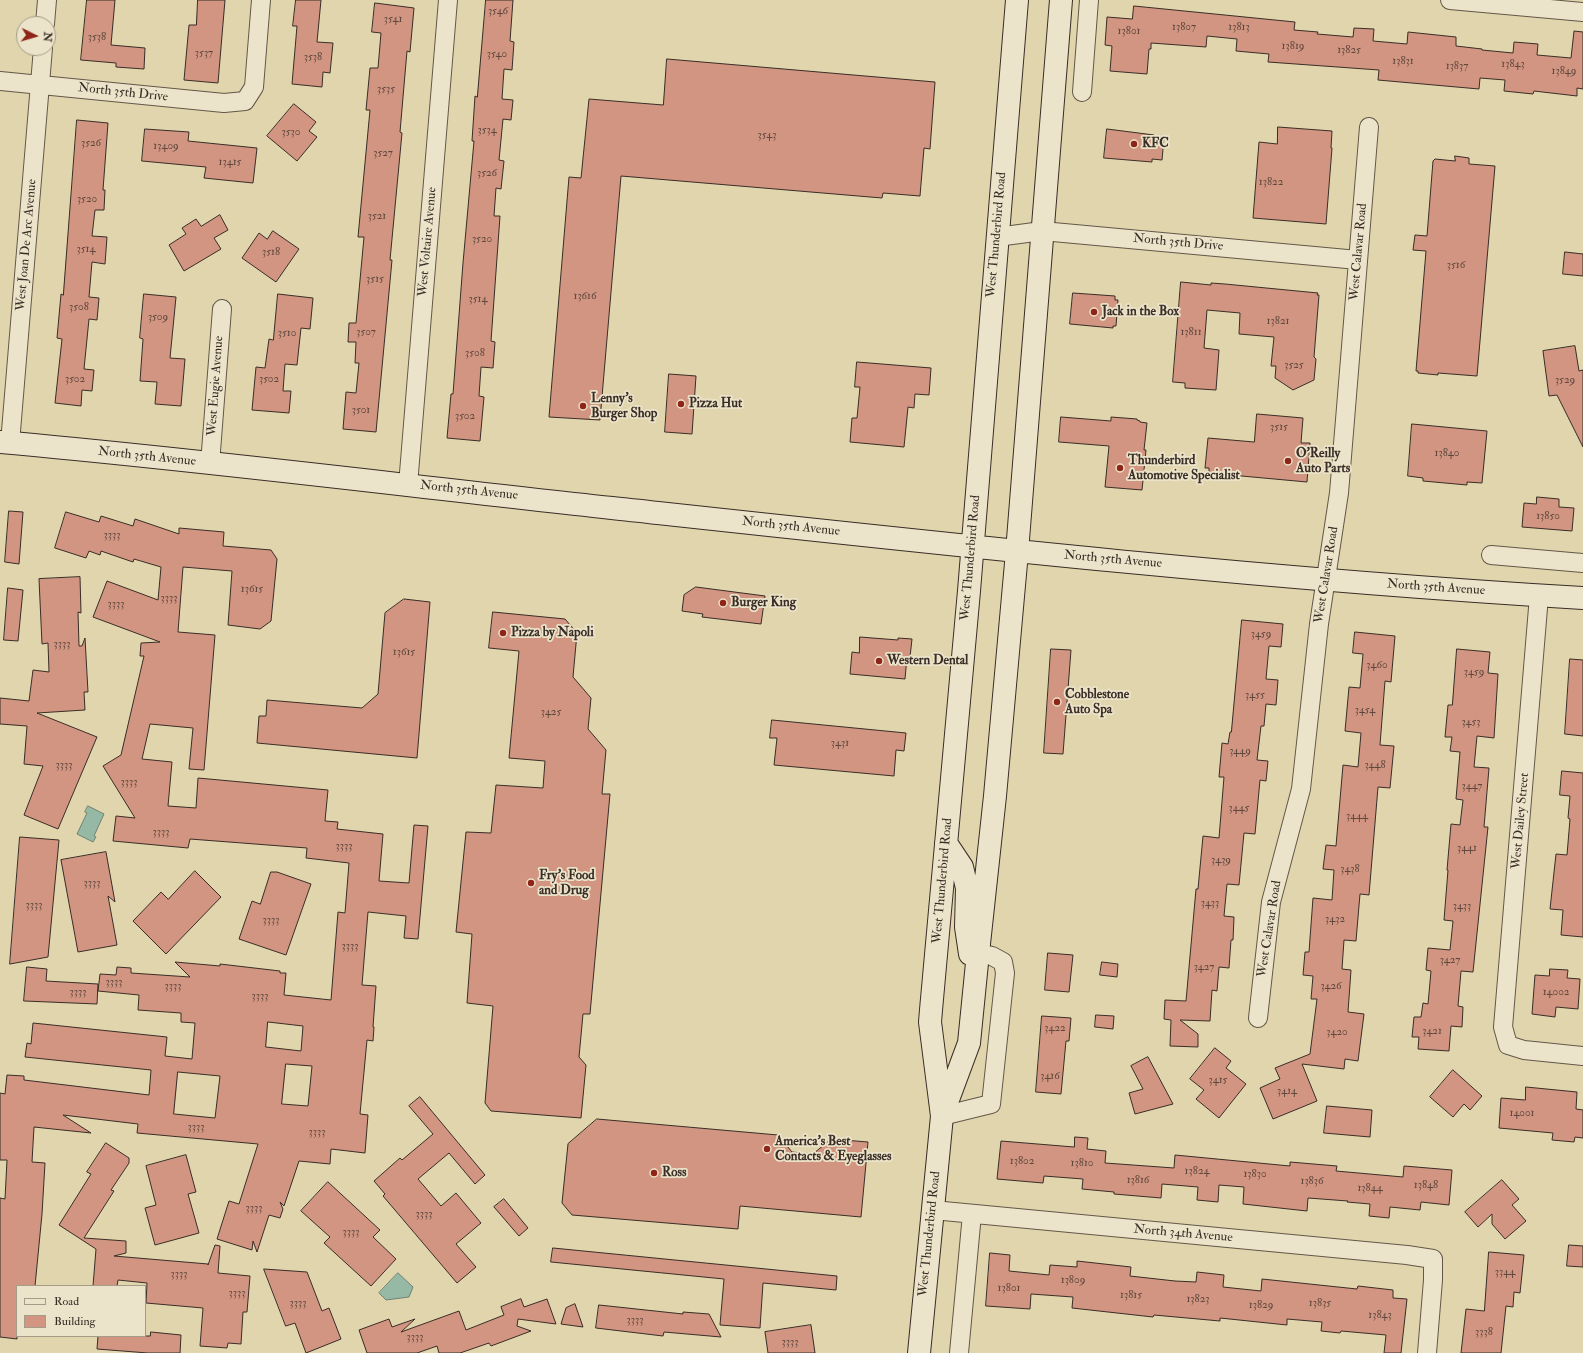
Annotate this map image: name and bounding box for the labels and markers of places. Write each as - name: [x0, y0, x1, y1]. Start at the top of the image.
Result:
- place label: KFC: [1142, 136, 1169, 152]
- marker: KFC: [1129, 139, 1139, 149]
- place label: Jack in the Box: [1102, 304, 1179, 320]
- marker: Jack in the Box: [1089, 307, 1099, 317]
- place label: Lenny's Burger Shop: [591, 391, 657, 422]
- place label: Pizza Hut: [689, 396, 742, 412]
- marker: Pizza Hut: [676, 399, 686, 409]
- marker: Lenny's Burger Shop: [578, 401, 588, 411]
- place label: O'Reilly Auto Parts: [1296, 446, 1350, 477]
- place label: Thunderbird Automotive Specialist: [1128, 453, 1240, 484]
- marker: O'Reilly Auto Parts: [1283, 456, 1293, 466]
- marker: Thunderbird Automotive Specialist: [1115, 463, 1125, 473]
- place label: Burger King: [731, 595, 796, 611]
- marker: Burger King: [718, 598, 728, 608]
- place label: Pizza by Napoli: [511, 625, 594, 641]
- marker: Pizza by Napoli: [498, 628, 508, 638]
- place label: Western Dental: [887, 653, 968, 669]
- marker: Western Dental: [874, 656, 884, 666]
- place label: Cobblestone Auto Spa: [1065, 687, 1129, 718]
- marker: Cobblestone Auto Spa: [1052, 697, 1062, 707]
- place label: Fry's Food and Drug: [539, 868, 595, 899]
- marker: Fry's Food and Drug: [526, 878, 536, 888]
- place label: America's Best Contacts & Eyeglasses: [775, 1134, 891, 1165]
- marker: America's Best Contacts & Eyeglasses: [762, 1144, 772, 1154]
- place label: Ross: [662, 1165, 686, 1181]
- marker: Ross: [649, 1168, 659, 1178]

